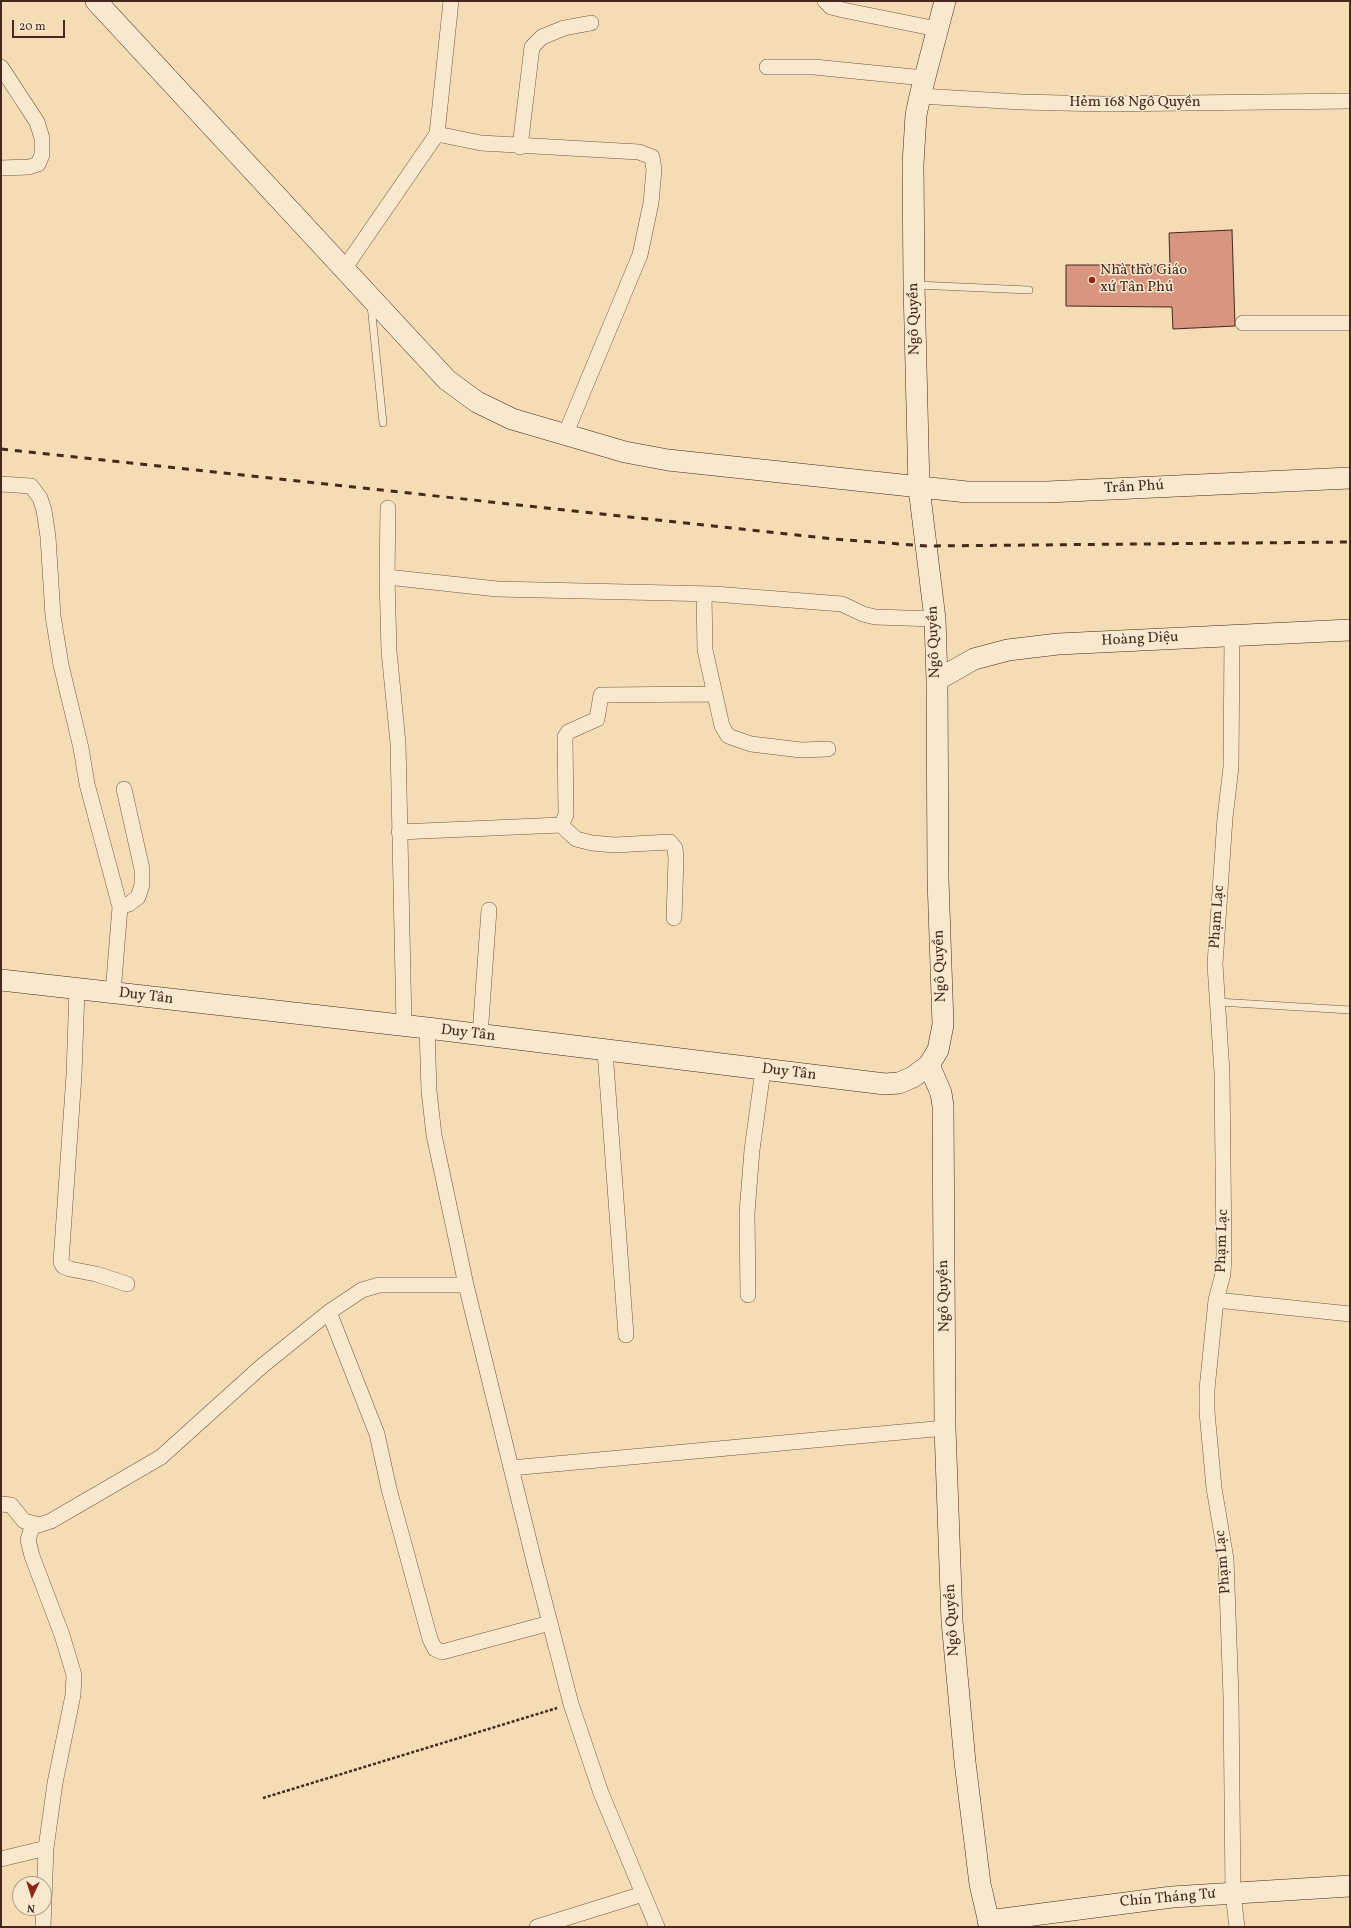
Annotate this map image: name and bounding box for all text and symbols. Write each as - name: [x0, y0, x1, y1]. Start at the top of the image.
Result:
- scale bar: [14, 12, 67, 38]
- text: 20 m: [19, 19, 46, 35]
- street label: Hẻm 168 Ngô Quyền: [1069, 94, 1201, 112]
- place label: Nhà thờ Giáo xứ Tân Phú: [1100, 262, 1187, 297]
- marker: Nhà thờ Giáo xứ Tân Phú: [1087, 275, 1097, 285]
- street label: Ngô Quyền: [905, 282, 925, 356]
- street label: Trần Phú: [1104, 477, 1164, 499]
- street label: Ngô Quyền: [925, 605, 945, 679]
- street label: Hoàng Diệu: [1101, 629, 1179, 651]
- street label: Phạm Lạc: [1207, 884, 1229, 950]
- street label: Ngô Quyền: [931, 929, 951, 1003]
- street label: Duy Tân: [118, 985, 174, 1009]
- street label: Duy Tân: [440, 1022, 496, 1046]
- street label: Duy Tân: [761, 1061, 817, 1085]
- street label: Phạm Lạc: [1213, 1209, 1233, 1273]
- street label: Ngô Quyền: [935, 1259, 955, 1333]
- street label: Phạm Lạc: [1212, 1529, 1236, 1595]
- street label: Ngô Quyền: [942, 1583, 964, 1657]
- north arrow: [12, 1876, 52, 1916]
- street label: Chín Tháng Tư: [1119, 1886, 1217, 1912]
- text: N: [27, 1900, 36, 1915]

